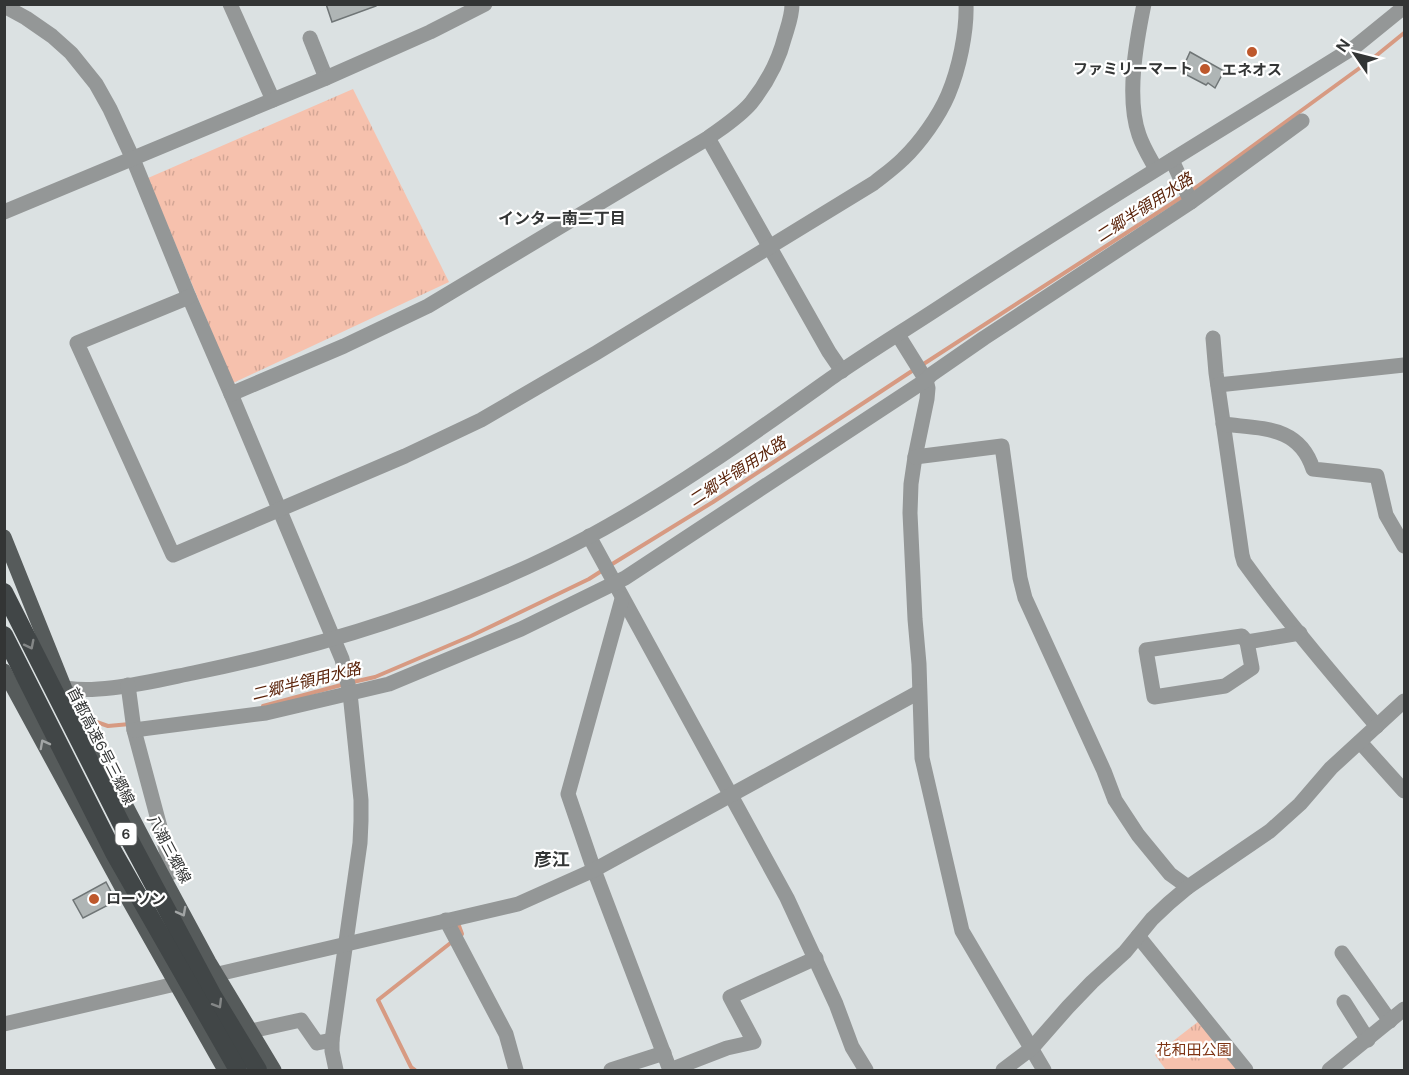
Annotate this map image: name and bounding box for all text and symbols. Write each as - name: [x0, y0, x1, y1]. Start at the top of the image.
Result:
- north arrow: [1325, 24, 1385, 84]
- text: N: [1331, 35, 1355, 56]
- marker: エネオス: [1245, 45, 1259, 59]
- place label: ファミリーマート: [1073, 59, 1193, 79]
- place label: エネオス: [1222, 60, 1282, 80]
- marker: ファミリーマート: [1198, 62, 1212, 76]
- water label: 二郷半領用水路: [1092, 167, 1199, 247]
- district label: インター南二丁目: [498, 208, 626, 229]
- water label: 二郷半領用水路: [685, 431, 792, 511]
- one-way arrow: [23, 638, 35, 649]
- water label: 二郷半領用水路: [249, 657, 365, 705]
- street label: 首都高速6号三郷線: [63, 684, 139, 808]
- one-way arrow: [40, 739, 51, 750]
- street label: 八潮三郷線: [143, 811, 195, 887]
- road number: 6: [116, 823, 136, 845]
- district label: 彦江: [534, 848, 570, 872]
- place label: ローソン: [106, 889, 166, 909]
- marker: ローソン: [87, 892, 101, 906]
- one-way arrow: [175, 906, 186, 916]
- one-way arrow: [210, 998, 222, 1008]
- park label: 花和田公園: [1156, 1040, 1232, 1060]

